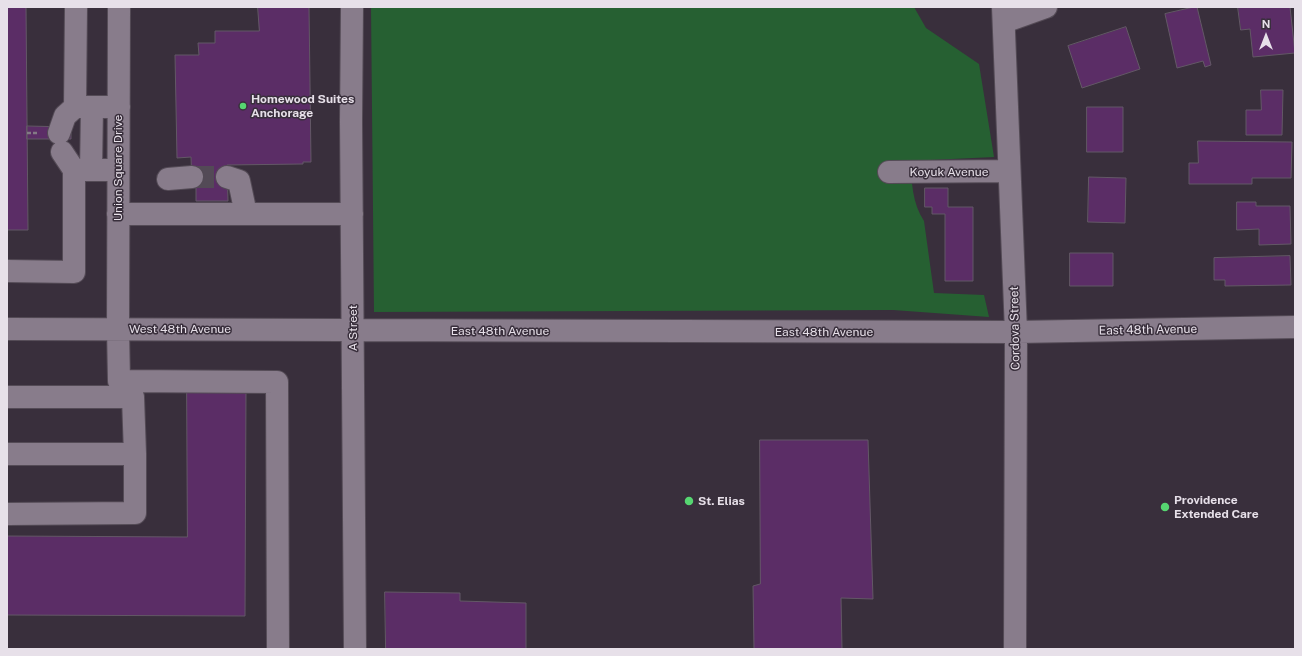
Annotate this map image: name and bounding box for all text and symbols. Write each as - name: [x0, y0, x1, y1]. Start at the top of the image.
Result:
- north arrow: [1246, 16, 1286, 56]
- text: N: [1262, 18, 1270, 30]
- place label: Homewood Suites Anchorage: [251, 92, 354, 120]
- marker: Homewood Suites Anchorage: [238, 101, 248, 111]
- street label: Union Square Drive: [111, 115, 125, 221]
- street label: Koyuk Avenue: [910, 165, 988, 179]
- street label: Cordova Street: [1007, 286, 1023, 370]
- street label: A Street: [346, 305, 360, 351]
- street label: West 48th Avenue: [129, 322, 231, 336]
- street label: East 48th Avenue: [1099, 322, 1197, 338]
- street label: East 48th Avenue: [451, 324, 549, 338]
- street label: East 48th Avenue: [775, 325, 873, 339]
- place label: Providence Extended Care: [1174, 493, 1259, 521]
- place label: St. Elias: [698, 494, 745, 508]
- marker: St. Elias: [683, 495, 695, 507]
- marker: Providence Extended Care: [1159, 501, 1171, 513]

